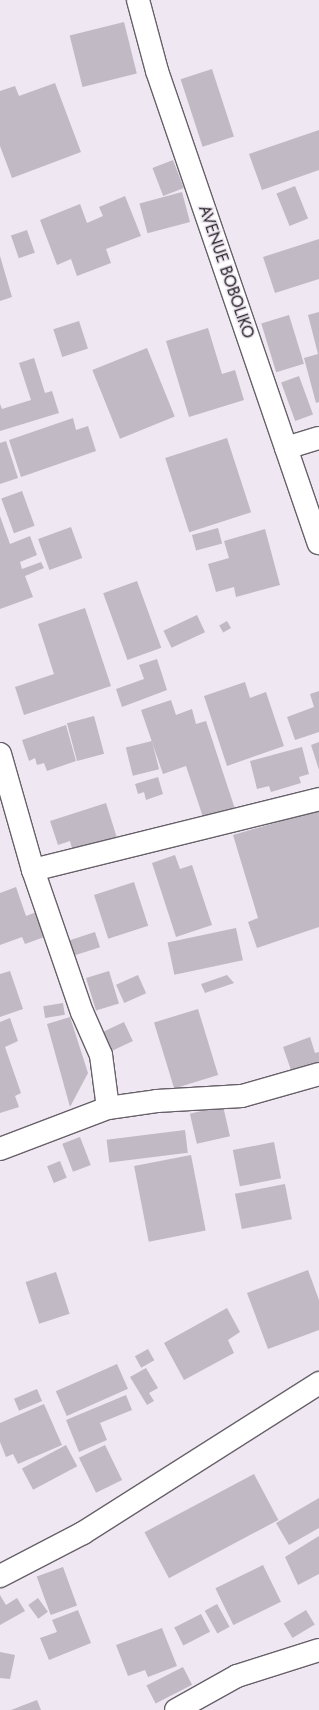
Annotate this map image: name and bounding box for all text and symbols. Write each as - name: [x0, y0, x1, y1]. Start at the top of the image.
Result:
- street label: AVENUE BOBOLIKO: [194, 203, 258, 341]

